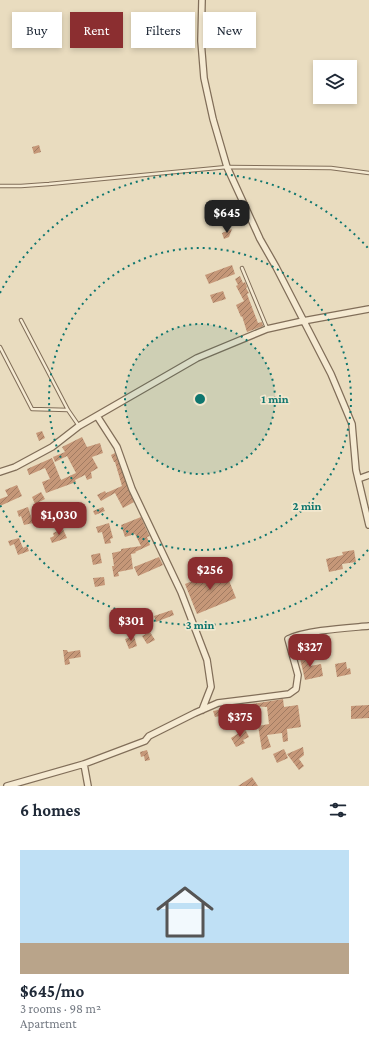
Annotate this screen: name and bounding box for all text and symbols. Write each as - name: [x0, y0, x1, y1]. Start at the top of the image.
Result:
- chip: Buy: [12, 12, 62, 48]
- chip: Rent: [70, 12, 123, 48]
- chip: Filters: [131, 12, 195, 48]
- chip: New: [203, 12, 256, 48]
- map controls: [313, 60, 357, 104]
- button: layers: [313, 60, 357, 104]
- pin: $645: [203, 200, 251, 234]
- text: $645: [214, 205, 240, 220]
- centre of rings: [193, 392, 207, 406]
- text: 1 min: [261, 392, 289, 406]
- text: 2 min: [293, 499, 322, 513]
- pin: $1,030: [26, 502, 92, 536]
- text: $1,030: [41, 507, 77, 522]
- pin: $256: [186, 557, 234, 591]
- text: $256: [197, 562, 223, 577]
- pin: $301: [107, 608, 155, 642]
- text: $301: [118, 613, 144, 628]
- text: 3 min: [186, 618, 214, 632]
- pin: $327: [286, 634, 334, 668]
- text: $327: [297, 639, 323, 654]
- pin: $375: [216, 704, 264, 738]
- text: $375: [227, 709, 253, 724]
- icon: filters: [327, 799, 349, 821]
- text: 6 homes: [20, 801, 80, 820]
- icon: home: [149, 876, 221, 948]
- text: $645/mo: [20, 982, 84, 1001]
- text: 3 rooms · 98 m²: [20, 1001, 101, 1016]
- text: Apartment: [20, 1016, 77, 1031]

